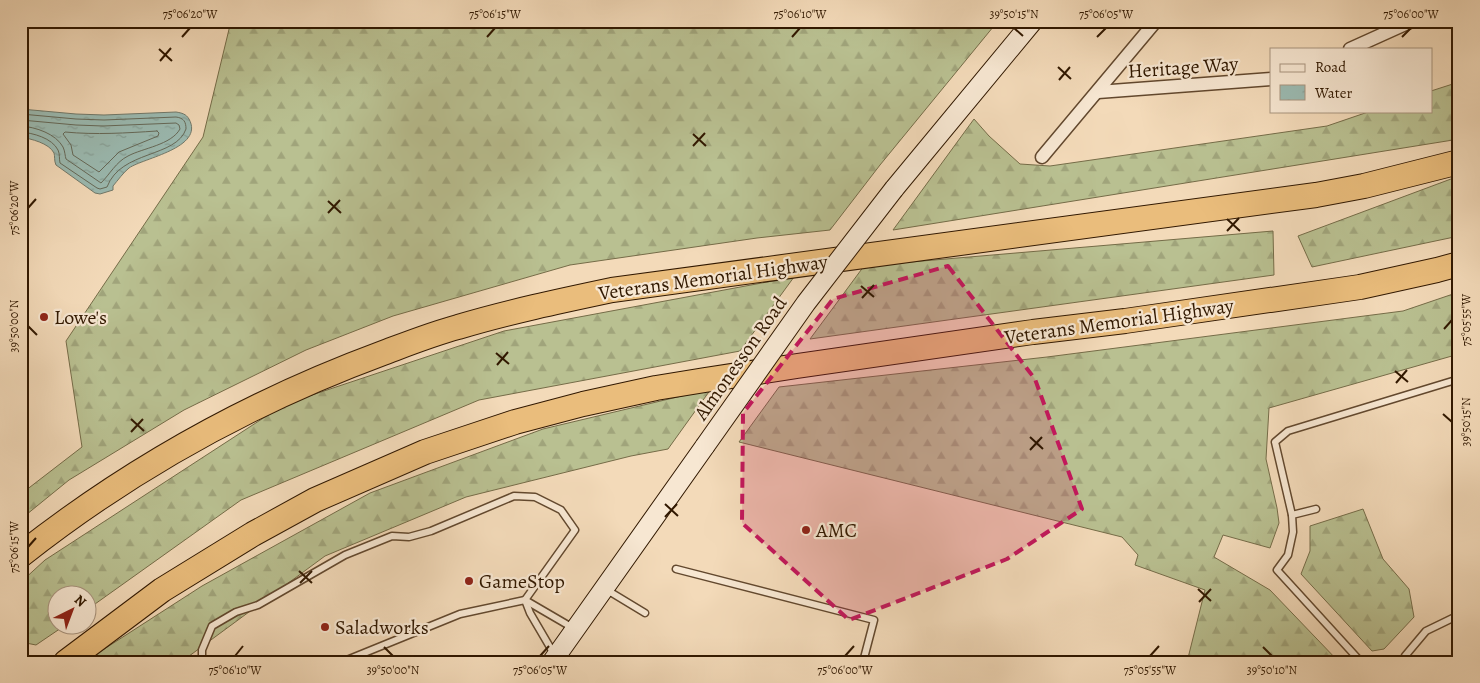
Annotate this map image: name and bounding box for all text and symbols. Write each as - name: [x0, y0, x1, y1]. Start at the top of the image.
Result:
- text: 75°06'20"W: [163, 6, 218, 22]
- text: 75°06'15"W: [469, 6, 522, 22]
- text: 75°06'10"W: [773, 6, 827, 22]
- text: 39°50'15"N: [989, 6, 1039, 22]
- text: 75°06'05"W: [1079, 6, 1134, 22]
- text: 75°06'00"W: [1383, 6, 1440, 22]
- legend: [1270, 48, 1432, 112]
- street label: Heritage Way: [1127, 50, 1240, 85]
- text: Road: [1315, 57, 1347, 77]
- text: Water: [1314, 83, 1352, 103]
- text: 75°06'20"W: [6, 180, 22, 235]
- street label: Veterans Memorial Highway: [596, 248, 830, 307]
- street label: Almonesson Road: [687, 291, 793, 426]
- street label: Veterans Memorial Highway: [1002, 292, 1236, 351]
- text: 75°05'55"W: [1458, 293, 1474, 346]
- text: 39°50'00"N: [6, 299, 22, 352]
- place label: Lowe's: [54, 304, 107, 331]
- marker: Lowe's: [38, 311, 50, 323]
- text: 39°50'15"N: [1458, 397, 1474, 447]
- place label: AMC: [815, 517, 857, 544]
- text: 75°06'15"W: [6, 520, 22, 573]
- marker: AMC: [800, 524, 812, 536]
- place label: GameStop: [479, 568, 565, 595]
- marker: GameStop: [463, 575, 475, 587]
- north arrow: [48, 586, 98, 636]
- text: N: [70, 590, 91, 611]
- place label: Saladworks: [335, 614, 429, 641]
- marker: Saladworks: [319, 621, 331, 633]
- text: 75°06'10"W: [208, 662, 262, 678]
- text: 39°50'00"N: [367, 662, 420, 678]
- text: 75°06'05"W: [513, 662, 568, 678]
- text: 75°06'00"W: [817, 662, 874, 678]
- text: 75°05'55"W: [1124, 662, 1177, 678]
- text: 39°50'10"N: [1247, 662, 1298, 678]

